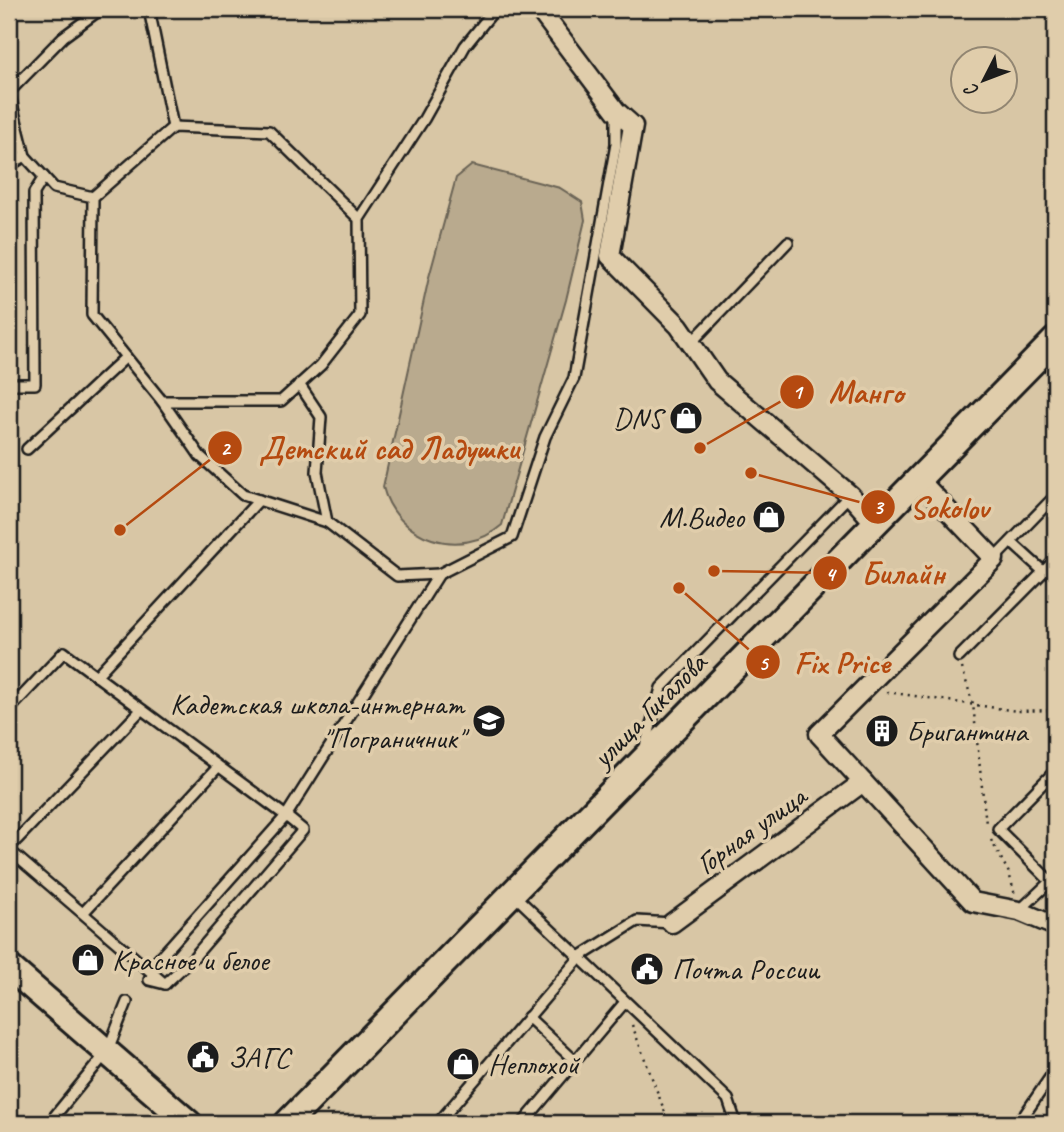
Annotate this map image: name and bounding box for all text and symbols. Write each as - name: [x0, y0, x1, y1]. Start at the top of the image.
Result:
- north arrow: [948, 46, 1018, 116]
- text: С: [958, 77, 984, 102]
- callout: Манго: [780, 365, 917, 418]
- text: Манго: [829, 372, 907, 413]
- text: 1: [792, 379, 804, 405]
- place label: DNS: [613, 399, 666, 437]
- shop icon: DNS: [667, 399, 705, 437]
- callout: Детский сад Ладушки: [208, 421, 534, 474]
- text: Детский сад Ладушки: [259, 428, 521, 469]
- text: 2: [220, 435, 232, 461]
- callout: Sokolov: [861, 480, 1002, 533]
- text: Sokolov: [910, 487, 992, 528]
- text: 3: [873, 494, 885, 520]
- place label: М.Видео: [659, 498, 745, 536]
- shop icon: М.Видео: [750, 498, 788, 536]
- callout: Билайн: [812, 547, 959, 600]
- text: Билайн: [861, 553, 947, 594]
- text: 4: [825, 561, 837, 587]
- callout: Fix Price: [745, 636, 904, 689]
- text: Fix Price: [794, 642, 892, 683]
- street label: улица Гикалова: [582, 643, 716, 777]
- text: 5: [758, 650, 769, 676]
- place label: Кадетская школа-интернат "Пограничник": [170, 685, 470, 757]
- school or university icon: Кадетская школа-интернат "Пограничник": [470, 702, 508, 740]
- building icon: Бригантина: [863, 712, 901, 750]
- place label: Бригантина: [906, 712, 1029, 750]
- street label: Горная улица: [689, 776, 816, 883]
- shop icon: Красное и белое: [69, 941, 107, 979]
- place label: Красное и белое: [112, 941, 271, 979]
- public building icon: Почта России: [628, 950, 666, 988]
- place label: Почта России: [672, 950, 821, 988]
- public building icon: ЗАГС: [184, 1038, 222, 1076]
- place label: ЗАГС: [228, 1038, 293, 1076]
- shop icon: Неплохой: [444, 1045, 482, 1083]
- place label: Неплохой: [488, 1045, 580, 1083]

